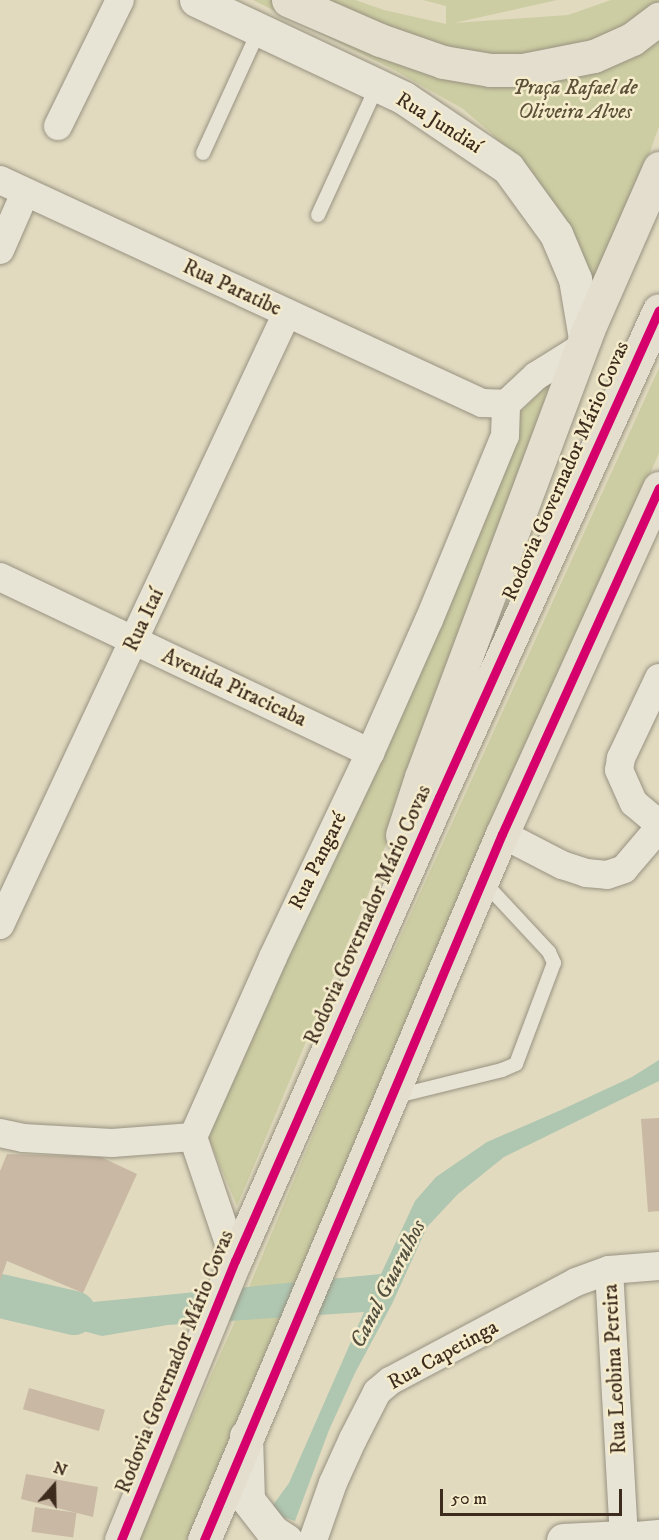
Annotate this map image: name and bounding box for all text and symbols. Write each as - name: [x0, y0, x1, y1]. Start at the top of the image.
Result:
- park label: Praça Rafael de Oliveira Alves: [513, 75, 637, 125]
- street label: Rua Jundiaí: [391, 87, 487, 159]
- street label: Rua Paratibe: [179, 254, 285, 322]
- street label: Rodovia Governador Mário Covas: [497, 337, 635, 605]
- street label: Rua Itaí: [118, 584, 170, 656]
- street label: Avenida Piracicaba: [158, 643, 310, 733]
- street label: Rodovia Governador Mário Covas: [299, 781, 437, 1049]
- street label: Rua Pangaré: [284, 808, 352, 914]
- water label: Canal Guarulhos: [344, 1216, 432, 1352]
- street label: Rodovia Governador Mário Covas: [111, 1227, 239, 1497]
- street label: Rua Leobina Pereira: [598, 1283, 632, 1455]
- street label: Rua Capetinga: [384, 1314, 502, 1396]
- north arrow: [24, 1456, 84, 1516]
- text: N: [51, 1457, 70, 1481]
- scale bar: [443, 1477, 624, 1515]
- text: 50 m: [451, 1488, 487, 1510]

